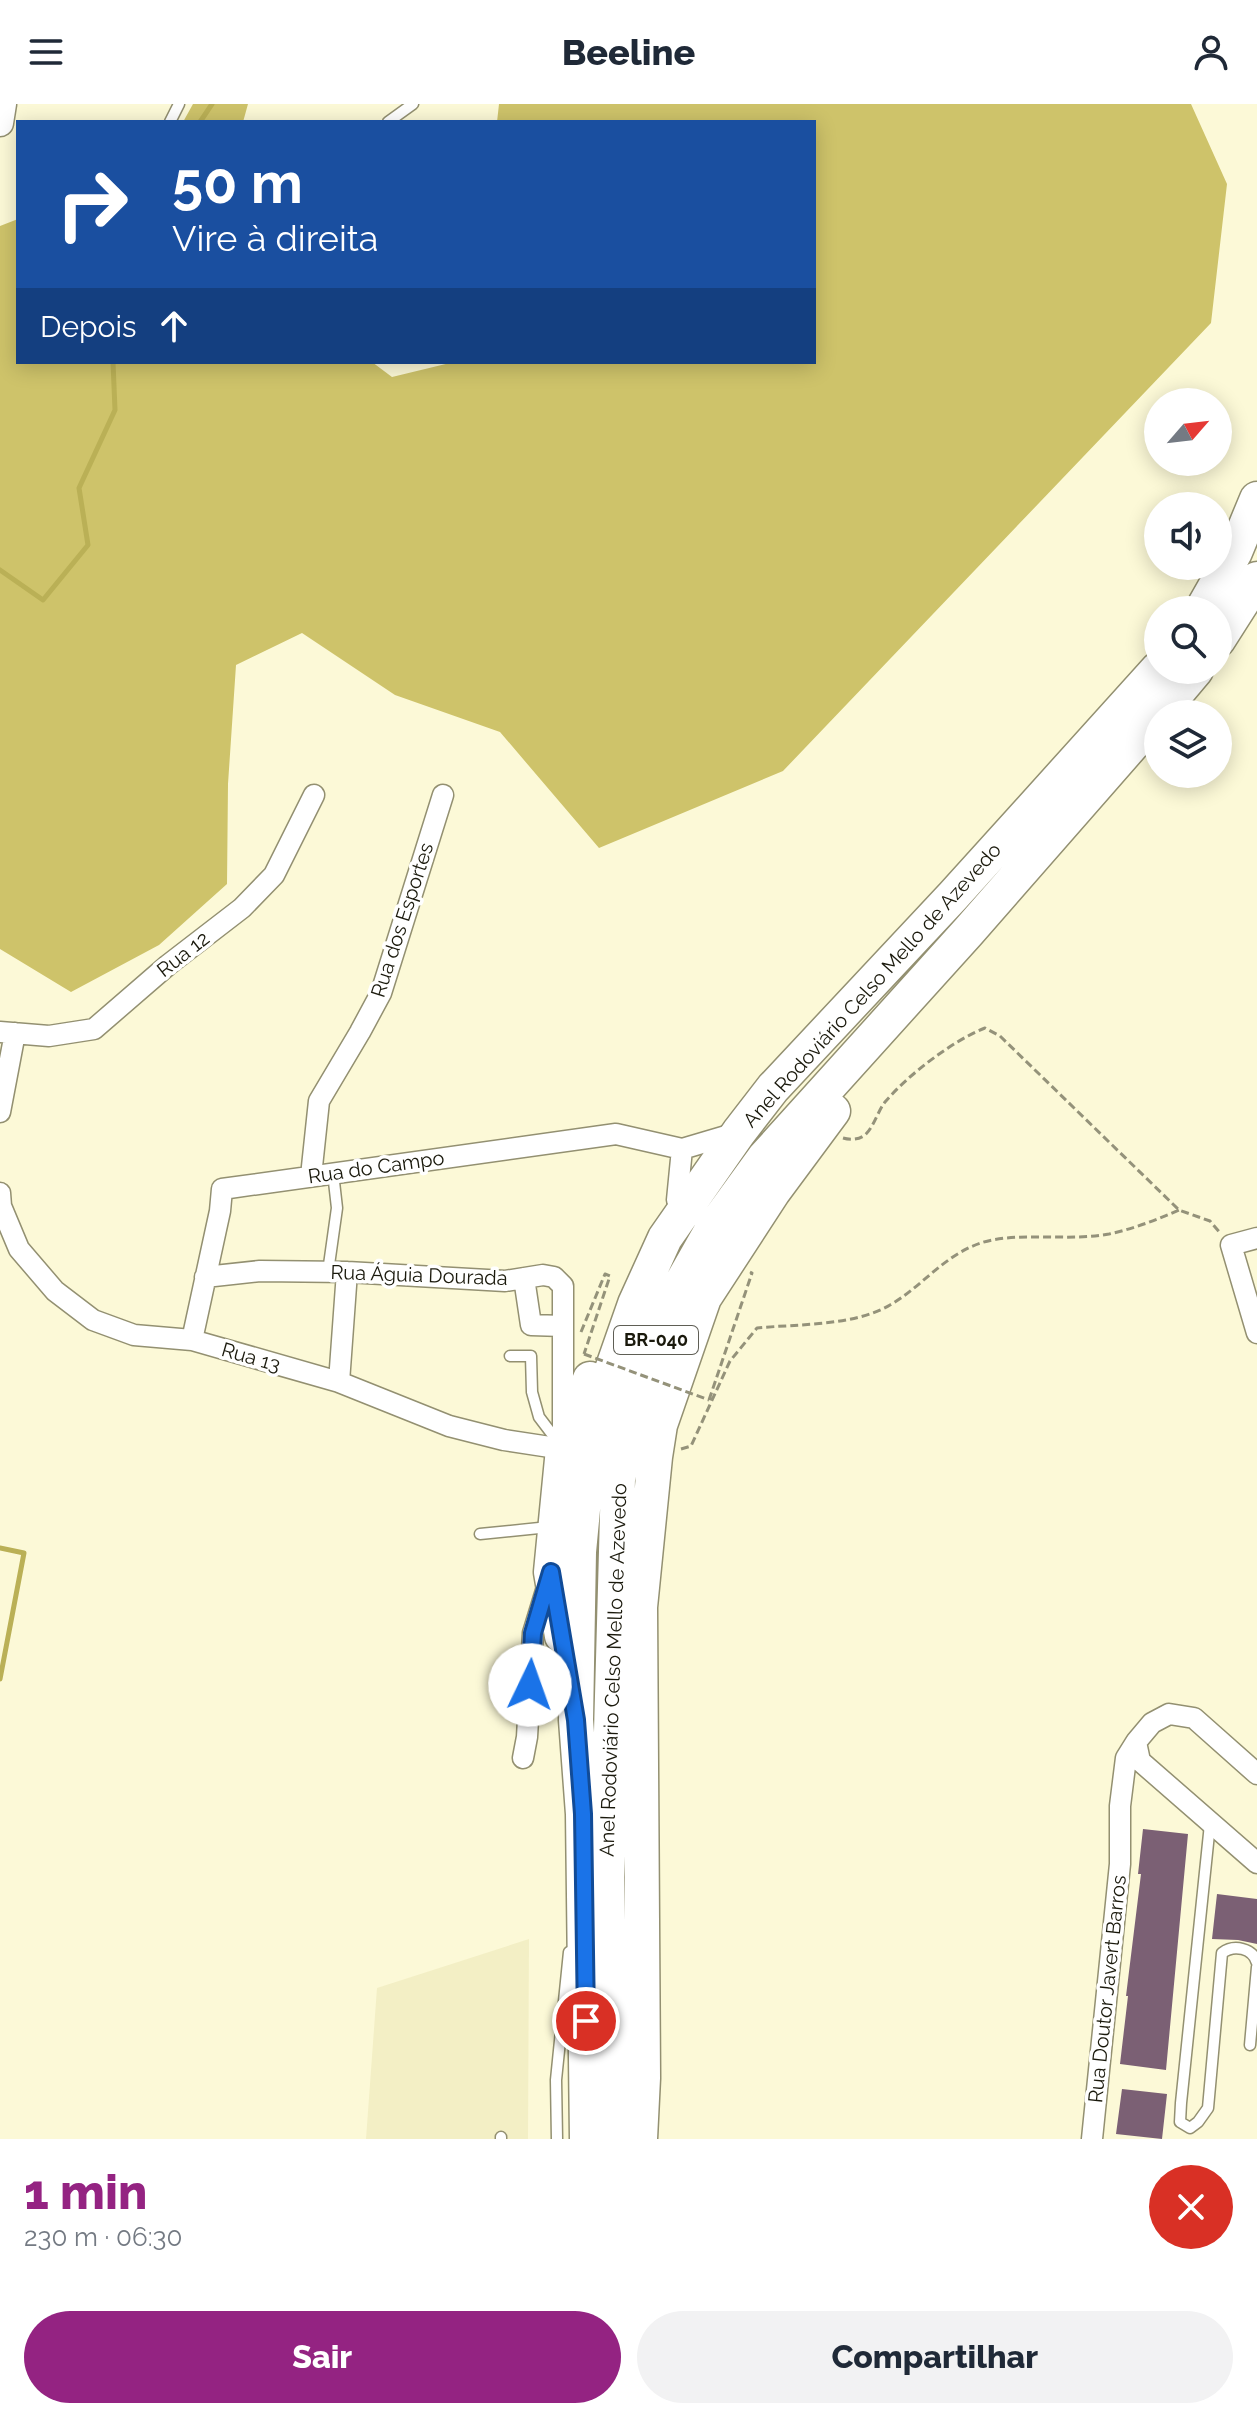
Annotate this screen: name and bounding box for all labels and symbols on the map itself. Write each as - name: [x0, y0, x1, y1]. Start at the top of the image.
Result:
- north arrow: [1144, 388, 1232, 476]
- street label: Anel Rodoviário Celso Mello de Azevedo: [738, 838, 1006, 1132]
- street label: Rua dos Esportes: [366, 840, 438, 1000]
- street label: Rua 12: [152, 926, 214, 982]
- street label: Rua do Campo: [306, 1146, 446, 1188]
- street label: Rua Águia Dourada: [330, 1260, 508, 1290]
- road number: BR-040: [614, 1326, 698, 1354]
- street label: Rua 13: [219, 1337, 283, 1377]
- street label: Anel Rodoviário Celso Mello de Azevedo: [594, 1483, 632, 1857]
- position arrow: [488, 1643, 572, 1727]
- street label: Rua Doutor Javert Barros: [1083, 1874, 1131, 2104]
- pin: [552, 1987, 620, 2055]

